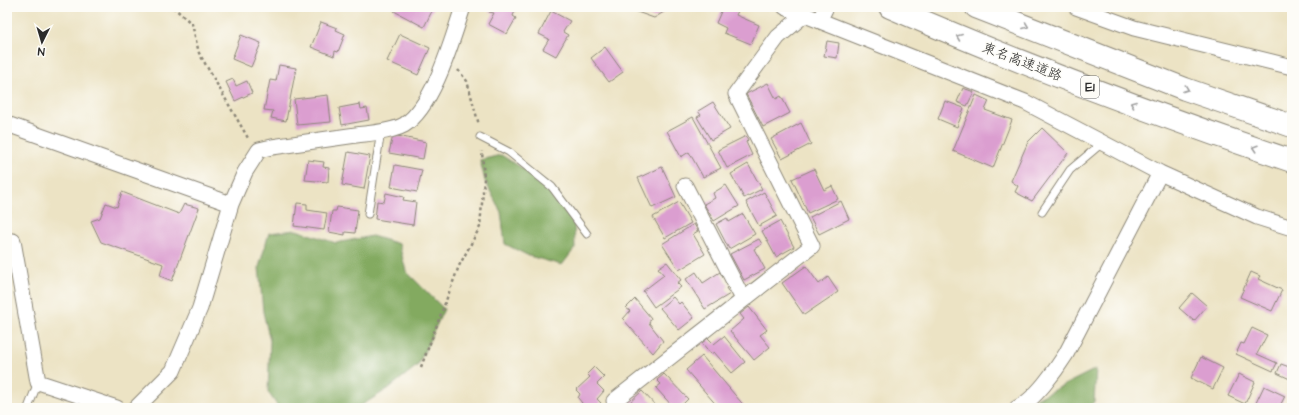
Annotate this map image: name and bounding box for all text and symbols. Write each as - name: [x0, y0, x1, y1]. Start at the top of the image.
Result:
- north arrow: [22, 22, 62, 62]
- one-way arrow: [1022, 22, 1029, 30]
- one-way arrow: [956, 34, 963, 42]
- street label: 東名高速道路: [979, 38, 1065, 86]
- text: N: [37, 44, 45, 59]
- road number: E1: [1081, 76, 1099, 98]
- one-way arrow: [1182, 84, 1189, 92]
- one-way arrow: [1129, 101, 1136, 109]
- one-way arrow: [1252, 145, 1259, 153]

